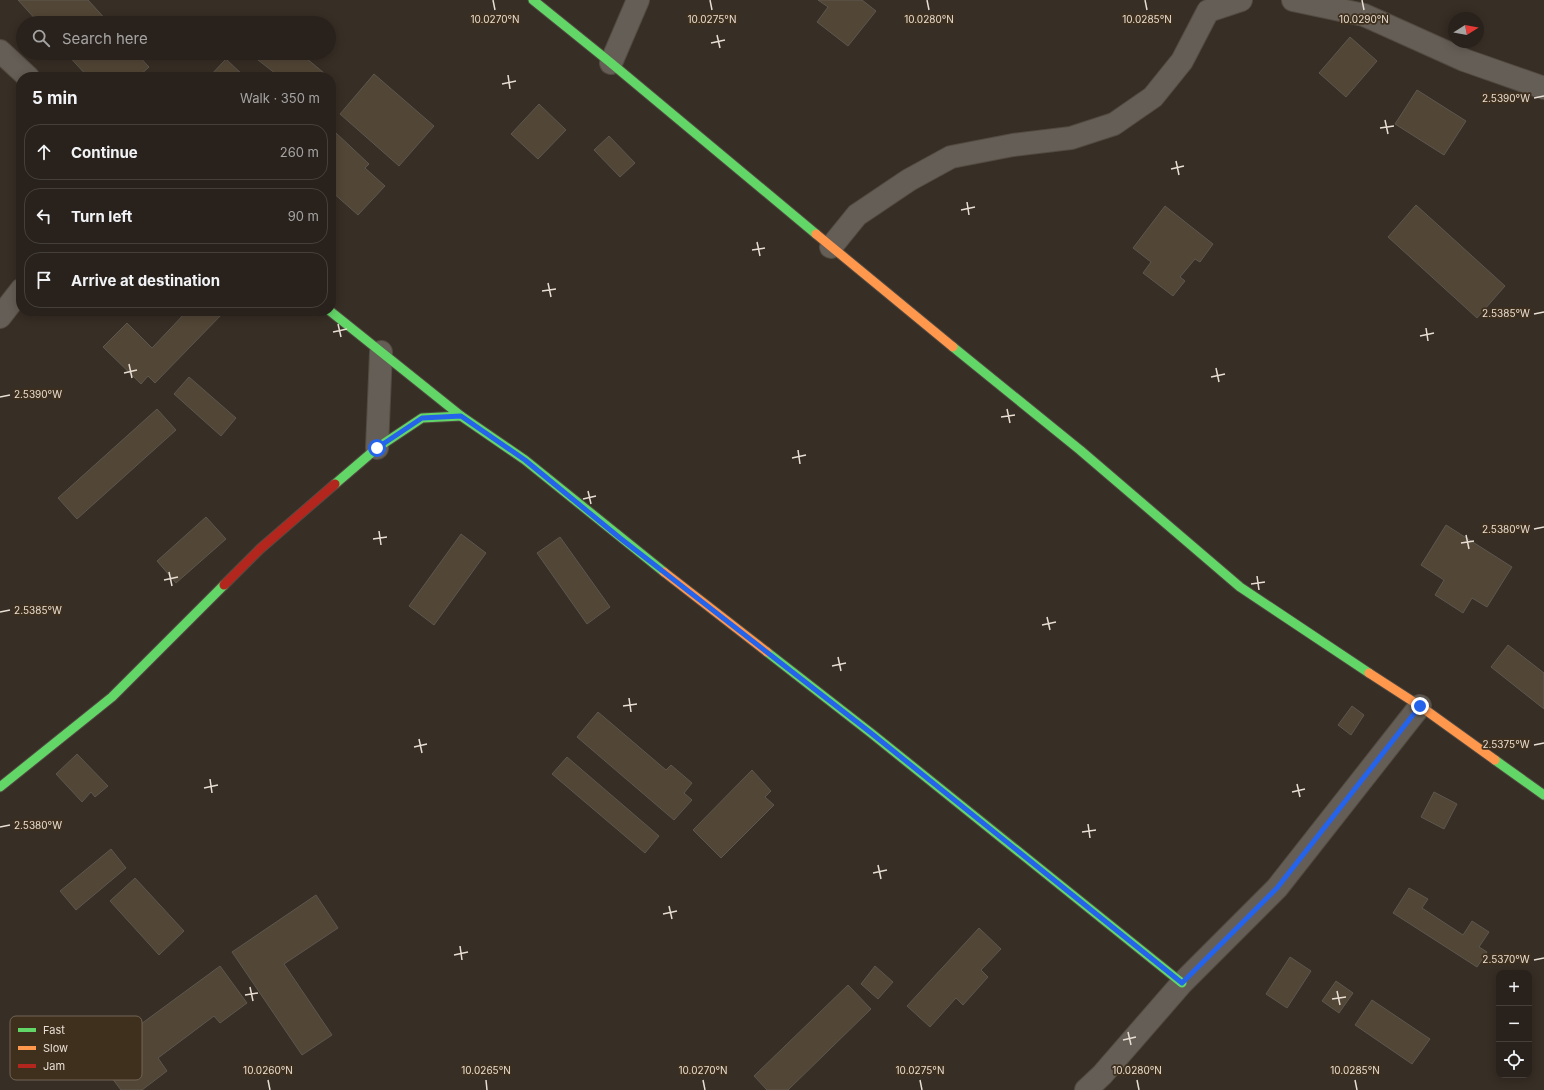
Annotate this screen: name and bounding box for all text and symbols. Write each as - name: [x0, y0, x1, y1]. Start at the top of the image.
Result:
- north arrow: [1448, 12, 1484, 48]
- text: 10.0270°N: [470, 13, 520, 25]
- text: 10.0275°N: [688, 13, 736, 25]
- text: 10.0280°N: [904, 13, 954, 25]
- text: 10.0285°N: [1122, 13, 1172, 25]
- text: 10.0290°N: [1339, 13, 1389, 25]
- search box: [16, 16, 336, 60]
- icon: search: [30, 27, 52, 49]
- text: Search here: [62, 29, 148, 48]
- text: 5 min: [32, 88, 78, 108]
- text: Walk · 350 m: [240, 90, 320, 106]
- text: 2.5390°W: [1482, 92, 1530, 104]
- icon: ahead: [33, 141, 55, 163]
- text: Continue: [71, 143, 138, 162]
- text: 260 m: [280, 144, 319, 160]
- icon: left: [33, 205, 55, 227]
- text: Turn left: [71, 207, 132, 226]
- text: 90 m: [288, 208, 319, 224]
- icon: arrive: [33, 269, 55, 291]
- text: Arrive at destination: [71, 271, 220, 290]
- text: 2.5385°W: [1482, 307, 1530, 319]
- text: 2.5390°W: [14, 388, 62, 400]
- route start: [368, 439, 386, 457]
- text: 2.5380°W: [1482, 523, 1530, 535]
- text: 2.5385°W: [14, 604, 62, 616]
- route end: [1411, 697, 1429, 715]
- text: 2.5375°W: [1482, 738, 1530, 750]
- text: 2.5380°W: [14, 819, 62, 831]
- text: 2.5370°W: [1482, 953, 1530, 965]
- map controls: [1496, 970, 1532, 1078]
- button: +: [1496, 970, 1532, 1006]
- button: −: [1496, 1006, 1532, 1042]
- legend: [10, 1016, 142, 1080]
- text: Fast: [43, 1023, 65, 1037]
- text: Slow: [43, 1041, 68, 1055]
- button: locate: [1496, 1042, 1532, 1078]
- text: Jam: [43, 1059, 65, 1073]
- text: 10.0260°N: [243, 1064, 293, 1076]
- text: 10.0265°N: [461, 1064, 511, 1076]
- text: 10.0270°N: [678, 1064, 728, 1076]
- text: 10.0275°N: [896, 1064, 944, 1076]
- text: 10.0280°N: [1112, 1064, 1162, 1076]
- text: 10.0285°N: [1330, 1064, 1380, 1076]

